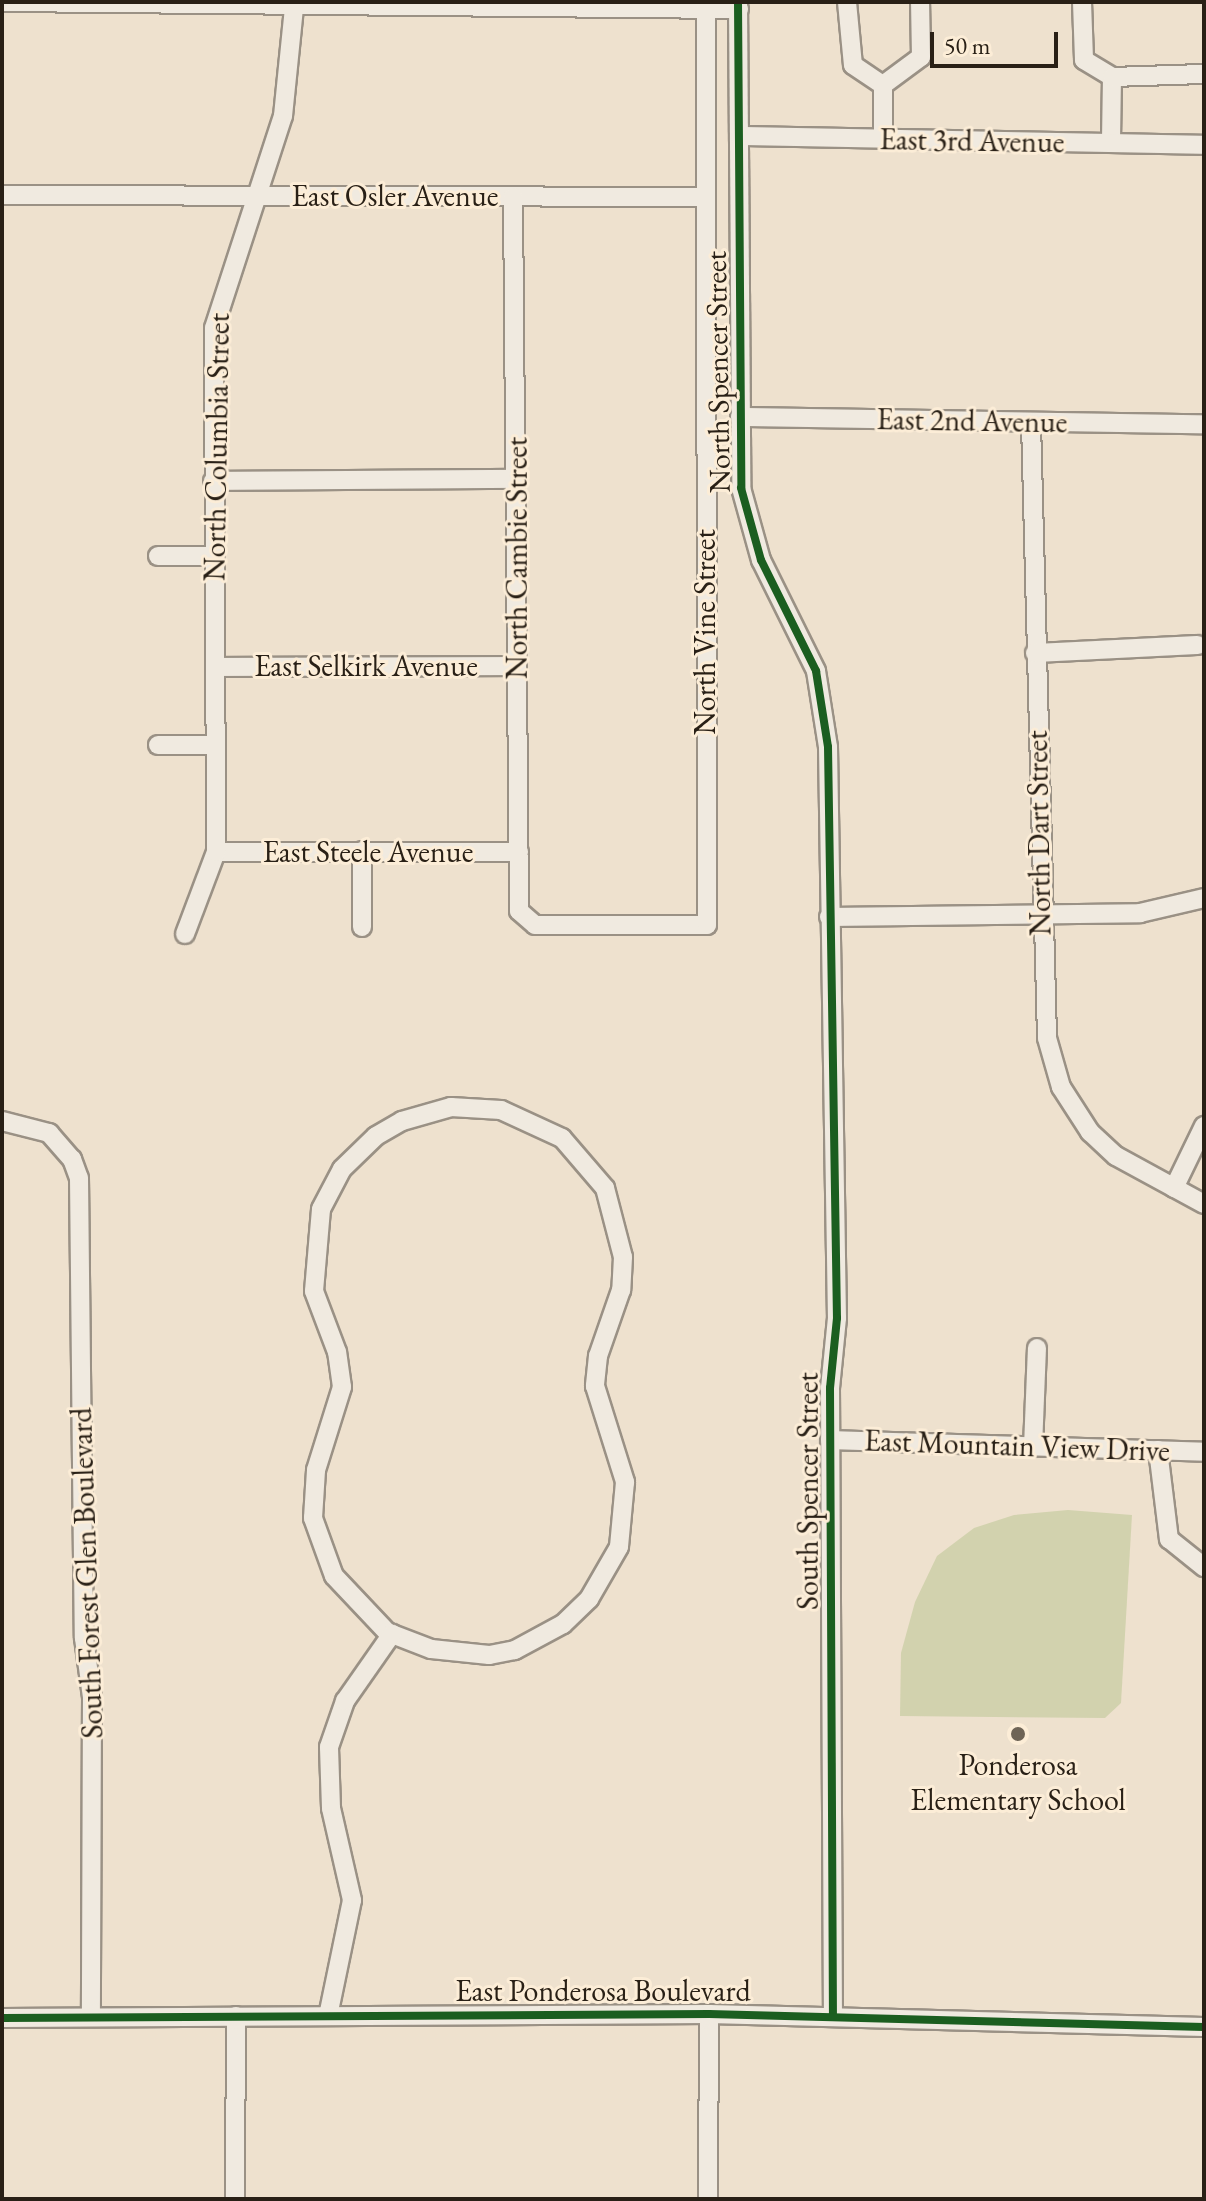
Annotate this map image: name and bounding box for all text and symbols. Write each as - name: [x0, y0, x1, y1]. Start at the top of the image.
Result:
- scale bar: [934, 16, 1062, 66]
- text: 50 m: [944, 30, 991, 61]
- street label: East 3rd Avenue: [879, 121, 1065, 161]
- street label: East Osler Avenue: [292, 178, 498, 214]
- street label: North Spencer Street: [698, 251, 738, 493]
- street label: North Columbia Street: [197, 313, 237, 581]
- street label: East 2nd Avenue: [876, 401, 1068, 441]
- street label: North Cambie Street: [499, 437, 535, 679]
- street label: North Vine Street: [687, 529, 723, 735]
- street label: East Selkirk Avenue: [254, 648, 478, 684]
- street label: North Dart Street: [1019, 730, 1059, 936]
- street label: East Steele Avenue: [263, 834, 473, 870]
- street label: South Spencer Street: [790, 1372, 826, 1610]
- street label: South Forest Glen Boulevard: [63, 1407, 111, 1739]
- street label: East Mountain View Drive: [863, 1423, 1171, 1469]
- marker: Ponderosa Elementary School: [1009, 1725, 1027, 1743]
- place label: Ponderosa Elementary School: [910, 1747, 1126, 1818]
- street label: East Ponderosa Boulevard: [455, 1973, 751, 2009]

